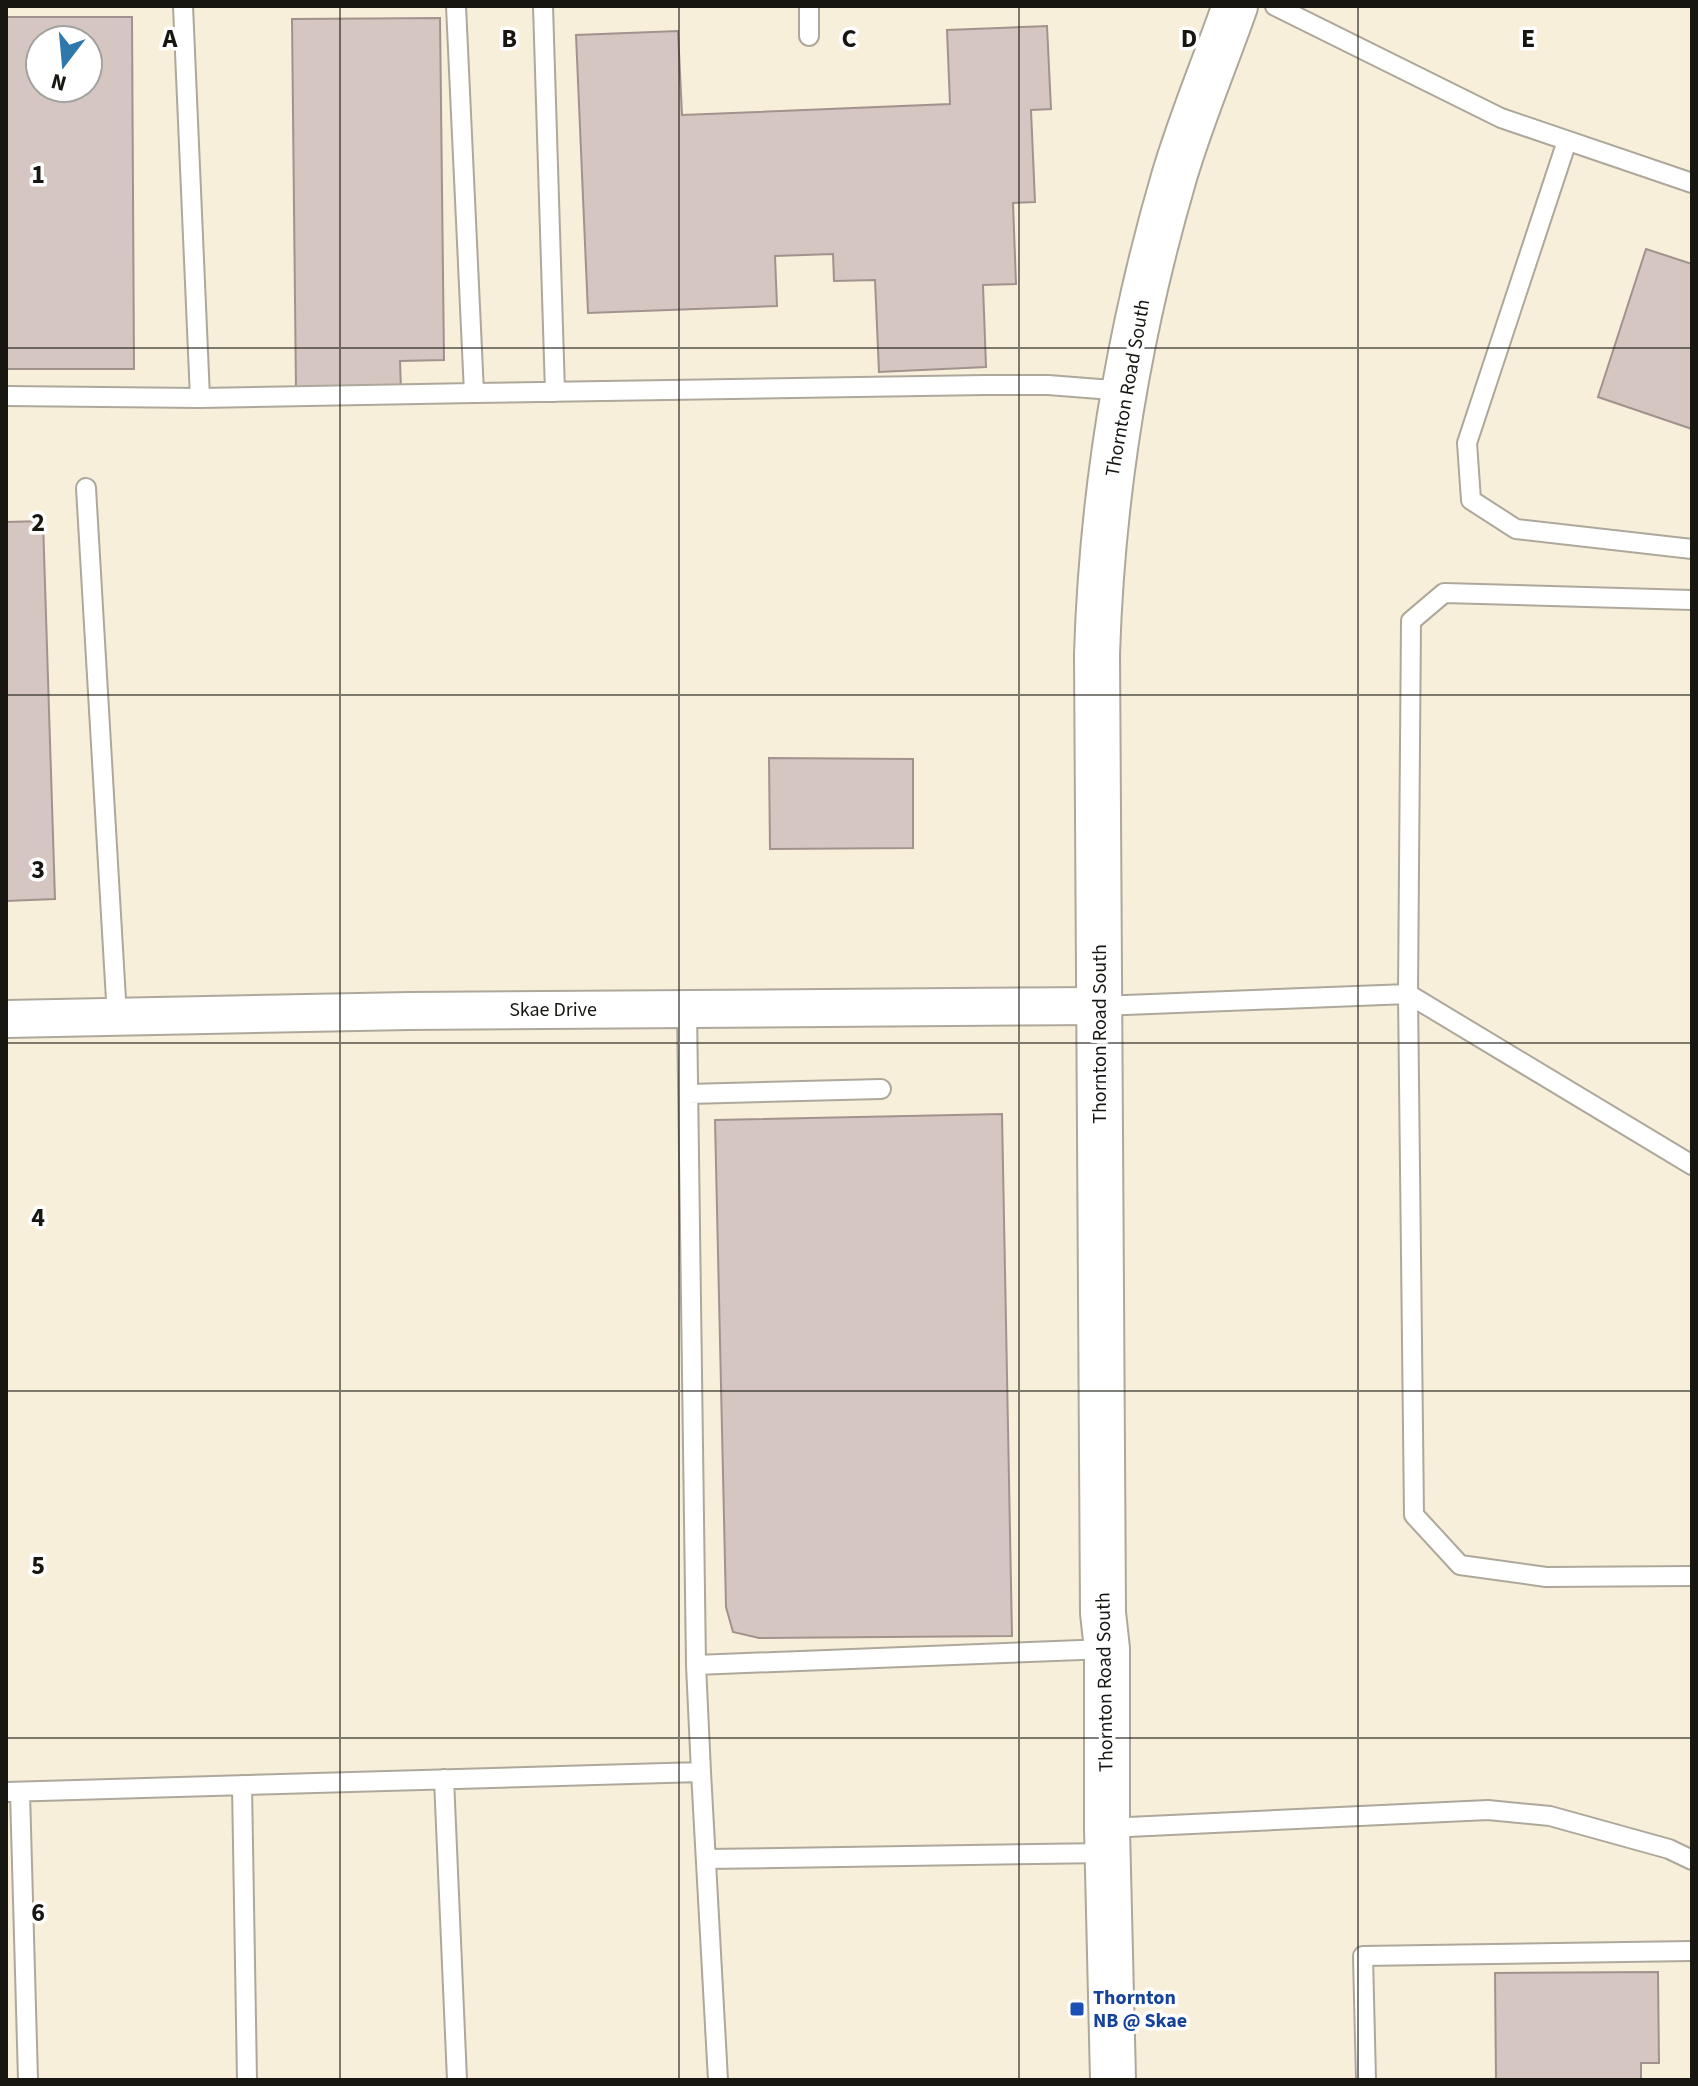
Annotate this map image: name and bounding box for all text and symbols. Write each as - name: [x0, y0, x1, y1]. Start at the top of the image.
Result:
- text: A: [162, 20, 179, 57]
- text: B: [501, 20, 517, 57]
- text: C: [841, 20, 857, 57]
- text: D: [1181, 20, 1197, 57]
- text: E: [1521, 20, 1535, 57]
- north arrow: [24, 24, 104, 104]
- text: N: [47, 65, 70, 100]
- text: 1: [31, 156, 45, 193]
- street label: Thornton Road South: [1099, 297, 1157, 479]
- text: 2: [31, 504, 45, 541]
- text: 3: [31, 851, 45, 888]
- street label: Thornton Road South: [1086, 944, 1114, 1124]
- street label: Skae Drive: [509, 996, 597, 1024]
- text: 4: [31, 1199, 45, 1236]
- text: 5: [31, 1547, 45, 1584]
- street label: Thornton Road South: [1089, 1592, 1121, 1772]
- text: 6: [31, 1894, 45, 1931]
- place label: Thornton NB @ Skae: [1093, 1984, 1187, 2035]
- marker: Thornton NB @ Skae: [1068, 2000, 1086, 2018]

